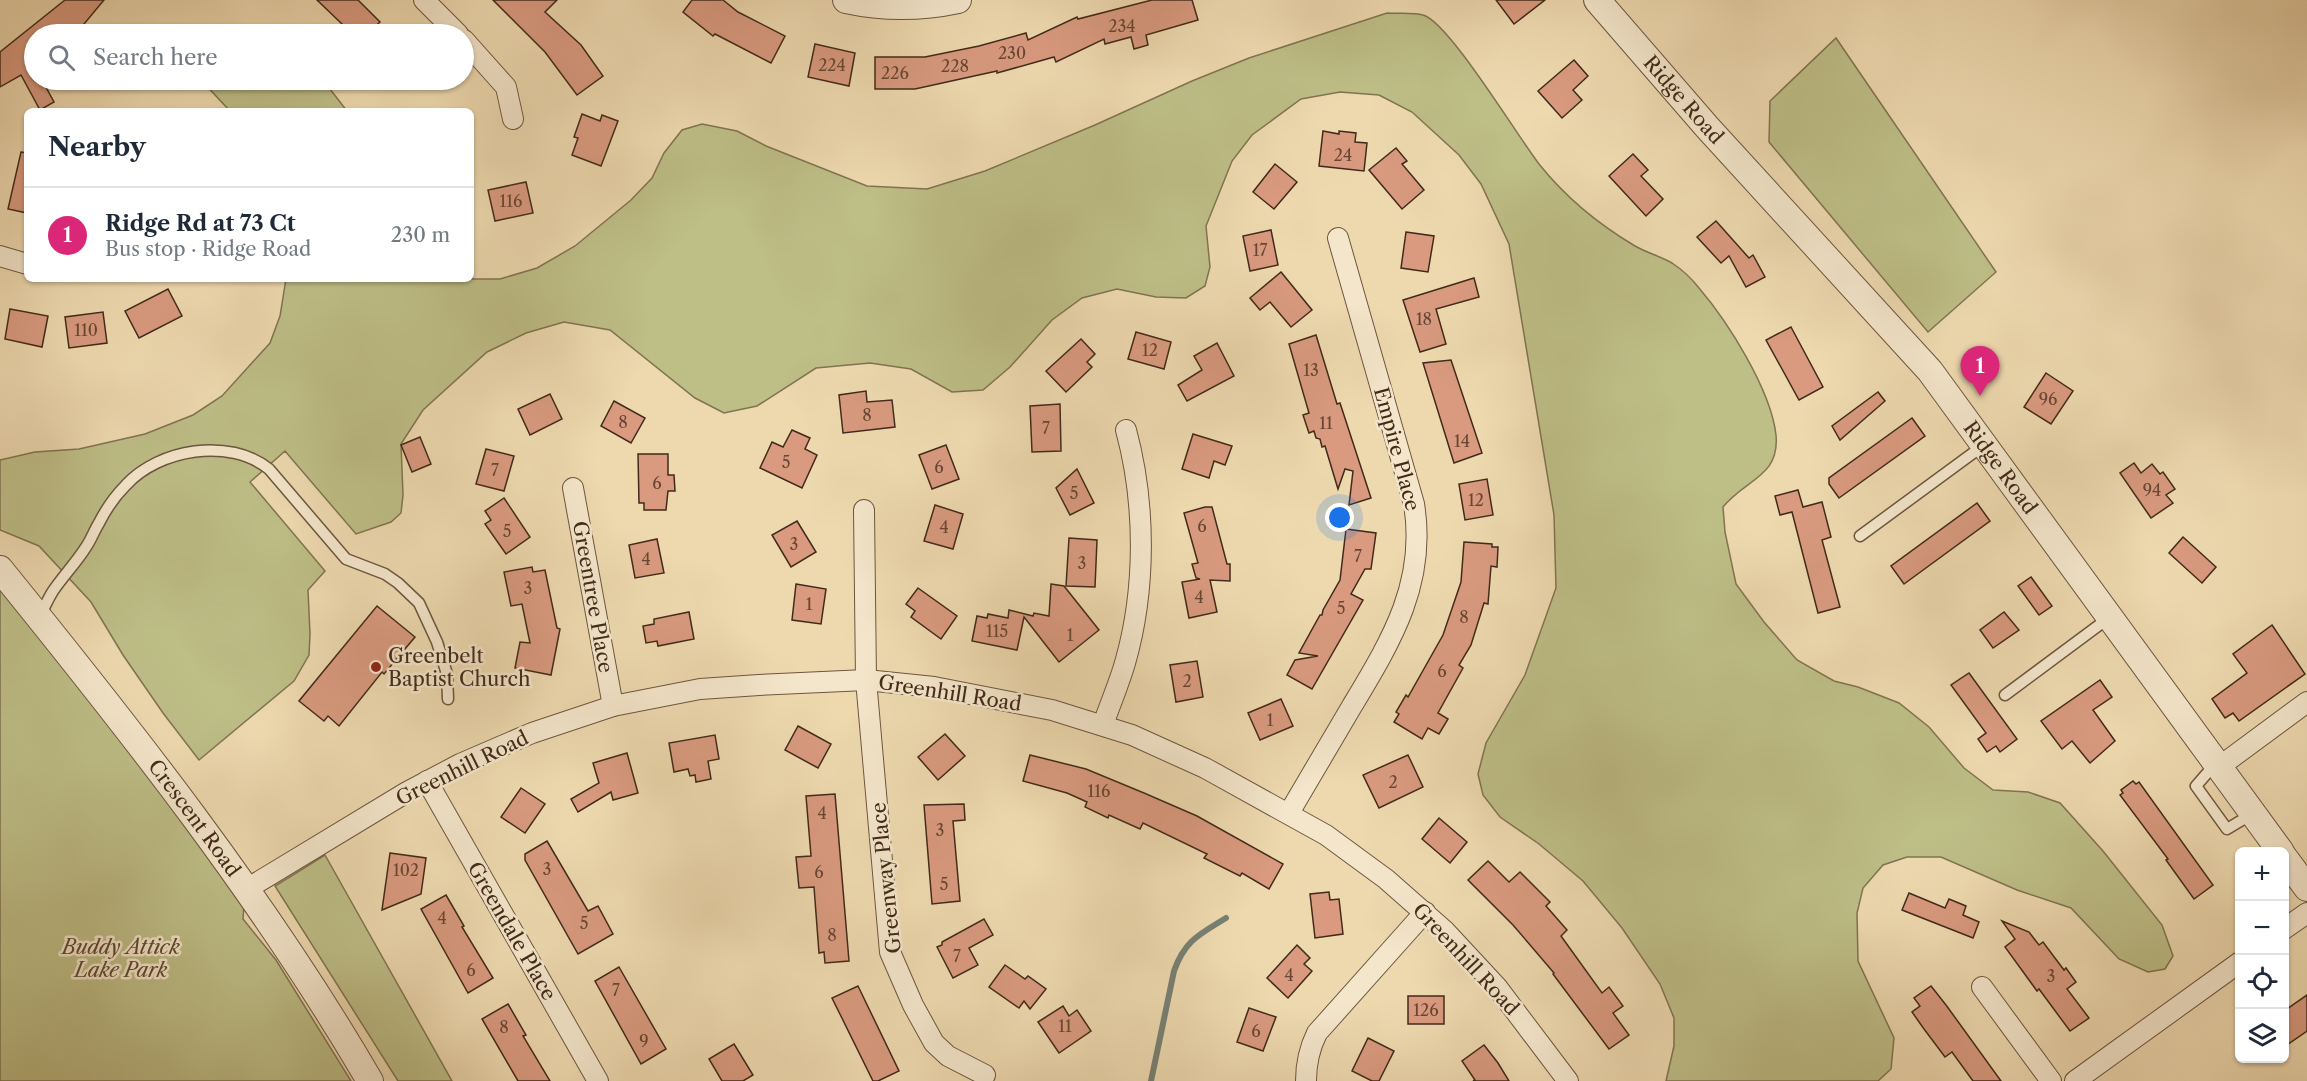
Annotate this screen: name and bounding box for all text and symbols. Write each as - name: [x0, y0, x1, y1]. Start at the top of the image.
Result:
- house number: 234: [1108, 16, 1136, 36]
- search box: [24, 24, 474, 90]
- icon: search: [45, 41, 78, 74]
- house number: 230: [998, 43, 1026, 63]
- text: Search here: [93, 44, 218, 71]
- street label: Ridge Road: [1639, 51, 1728, 149]
- house number: 224: [818, 55, 846, 75]
- house number: 228: [941, 56, 969, 76]
- house number: 226: [881, 63, 909, 83]
- text: Nearby: [48, 131, 146, 163]
- house number: 24: [1334, 145, 1352, 165]
- house number: 116: [500, 191, 522, 211]
- text: Ridge Rd at 73 Ct: [105, 210, 296, 237]
- text: 1: [63, 223, 72, 247]
- text: 230 m: [391, 223, 450, 247]
- text: Bus stop · Ridge Road: [105, 237, 311, 261]
- house number: 17: [1253, 240, 1267, 260]
- house number: 18: [1416, 309, 1432, 329]
- house number: 110: [74, 320, 98, 340]
- house number: 12: [1142, 340, 1158, 360]
- pin: 1: [1960, 346, 2000, 396]
- house number: 13: [1303, 360, 1319, 380]
- street label: Empire Place: [1369, 385, 1425, 513]
- house number: 96: [2039, 389, 2057, 409]
- house number: 8: [862, 405, 872, 425]
- house number: 8: [618, 412, 628, 432]
- house number: 11: [1319, 413, 1333, 433]
- street label: Ridge Road: [1958, 416, 2042, 519]
- house number: 7: [1042, 418, 1050, 438]
- house number: 14: [1454, 431, 1470, 451]
- house number: 5: [782, 452, 790, 472]
- house number: 6: [934, 457, 944, 477]
- house number: 7: [491, 460, 499, 480]
- house number: 6: [652, 473, 662, 493]
- house number: 94: [2143, 480, 2161, 500]
- house number: 5: [1070, 483, 1078, 503]
- house number: 12: [1468, 490, 1484, 510]
- your location: [1325, 503, 1354, 532]
- house number: 6: [1197, 516, 1207, 536]
- house number: 4: [939, 517, 949, 537]
- street label: Greentree Place: [568, 519, 618, 675]
- house number: 5: [503, 521, 511, 541]
- house number: 3: [790, 534, 798, 554]
- house number: 7: [1354, 546, 1362, 566]
- house number: 4: [641, 549, 651, 569]
- house number: 3: [1078, 553, 1086, 573]
- house number: 3: [524, 578, 532, 598]
- house number: 4: [1194, 587, 1204, 607]
- house number: 1: [806, 594, 813, 614]
- house number: 5: [1337, 598, 1345, 618]
- house number: 8: [1459, 607, 1469, 627]
- house number: 115: [986, 621, 1008, 641]
- house number: 1: [1067, 625, 1074, 645]
- place label: Greenbelt Baptist Church: [388, 644, 531, 691]
- marker: Greenbelt Baptist Church: [369, 660, 383, 674]
- house number: 6: [1437, 661, 1447, 681]
- street label: Greenhill Road: [877, 670, 1023, 716]
- house number: 2: [1182, 671, 1192, 691]
- house number: 1: [1267, 710, 1274, 730]
- street label: Greenhill Road: [392, 726, 532, 810]
- street label: Crescent Road: [143, 755, 246, 881]
- house number: 2: [1388, 772, 1398, 792]
- house number: 116: [1088, 781, 1110, 801]
- street label: Greenway Place: [866, 801, 906, 955]
- house number: 4: [817, 803, 827, 823]
- house number: 3: [936, 820, 944, 840]
- map controls: [2235, 847, 2289, 1063]
- button: +: [2235, 847, 2289, 901]
- street label: Greendale Place: [463, 858, 561, 1004]
- house number: 3: [543, 859, 551, 879]
- house number: 102: [393, 860, 419, 880]
- house number: 6: [814, 862, 824, 882]
- house number: 5: [940, 874, 948, 894]
- street label: Greenhill Road: [1408, 898, 1524, 1020]
- button: −: [2235, 901, 2289, 955]
- house number: 4: [437, 908, 447, 928]
- house number: 5: [580, 913, 588, 933]
- house number: 8: [827, 925, 837, 945]
- park label: Buddy Attick Lake Park: [60, 935, 181, 982]
- house number: 7: [953, 946, 961, 966]
- button: locate: [2235, 955, 2289, 1009]
- house number: 6: [466, 960, 476, 980]
- house number: 4: [1284, 965, 1294, 985]
- house number: 3: [2047, 966, 2055, 986]
- house number: 7: [612, 980, 620, 1000]
- house number: 126: [1413, 1000, 1439, 1020]
- button: layers: [2235, 1009, 2289, 1063]
- house number: 11: [1058, 1016, 1072, 1036]
- house number: 8: [499, 1017, 509, 1037]
- house number: 6: [1251, 1021, 1261, 1041]
- house number: 9: [639, 1031, 649, 1051]

